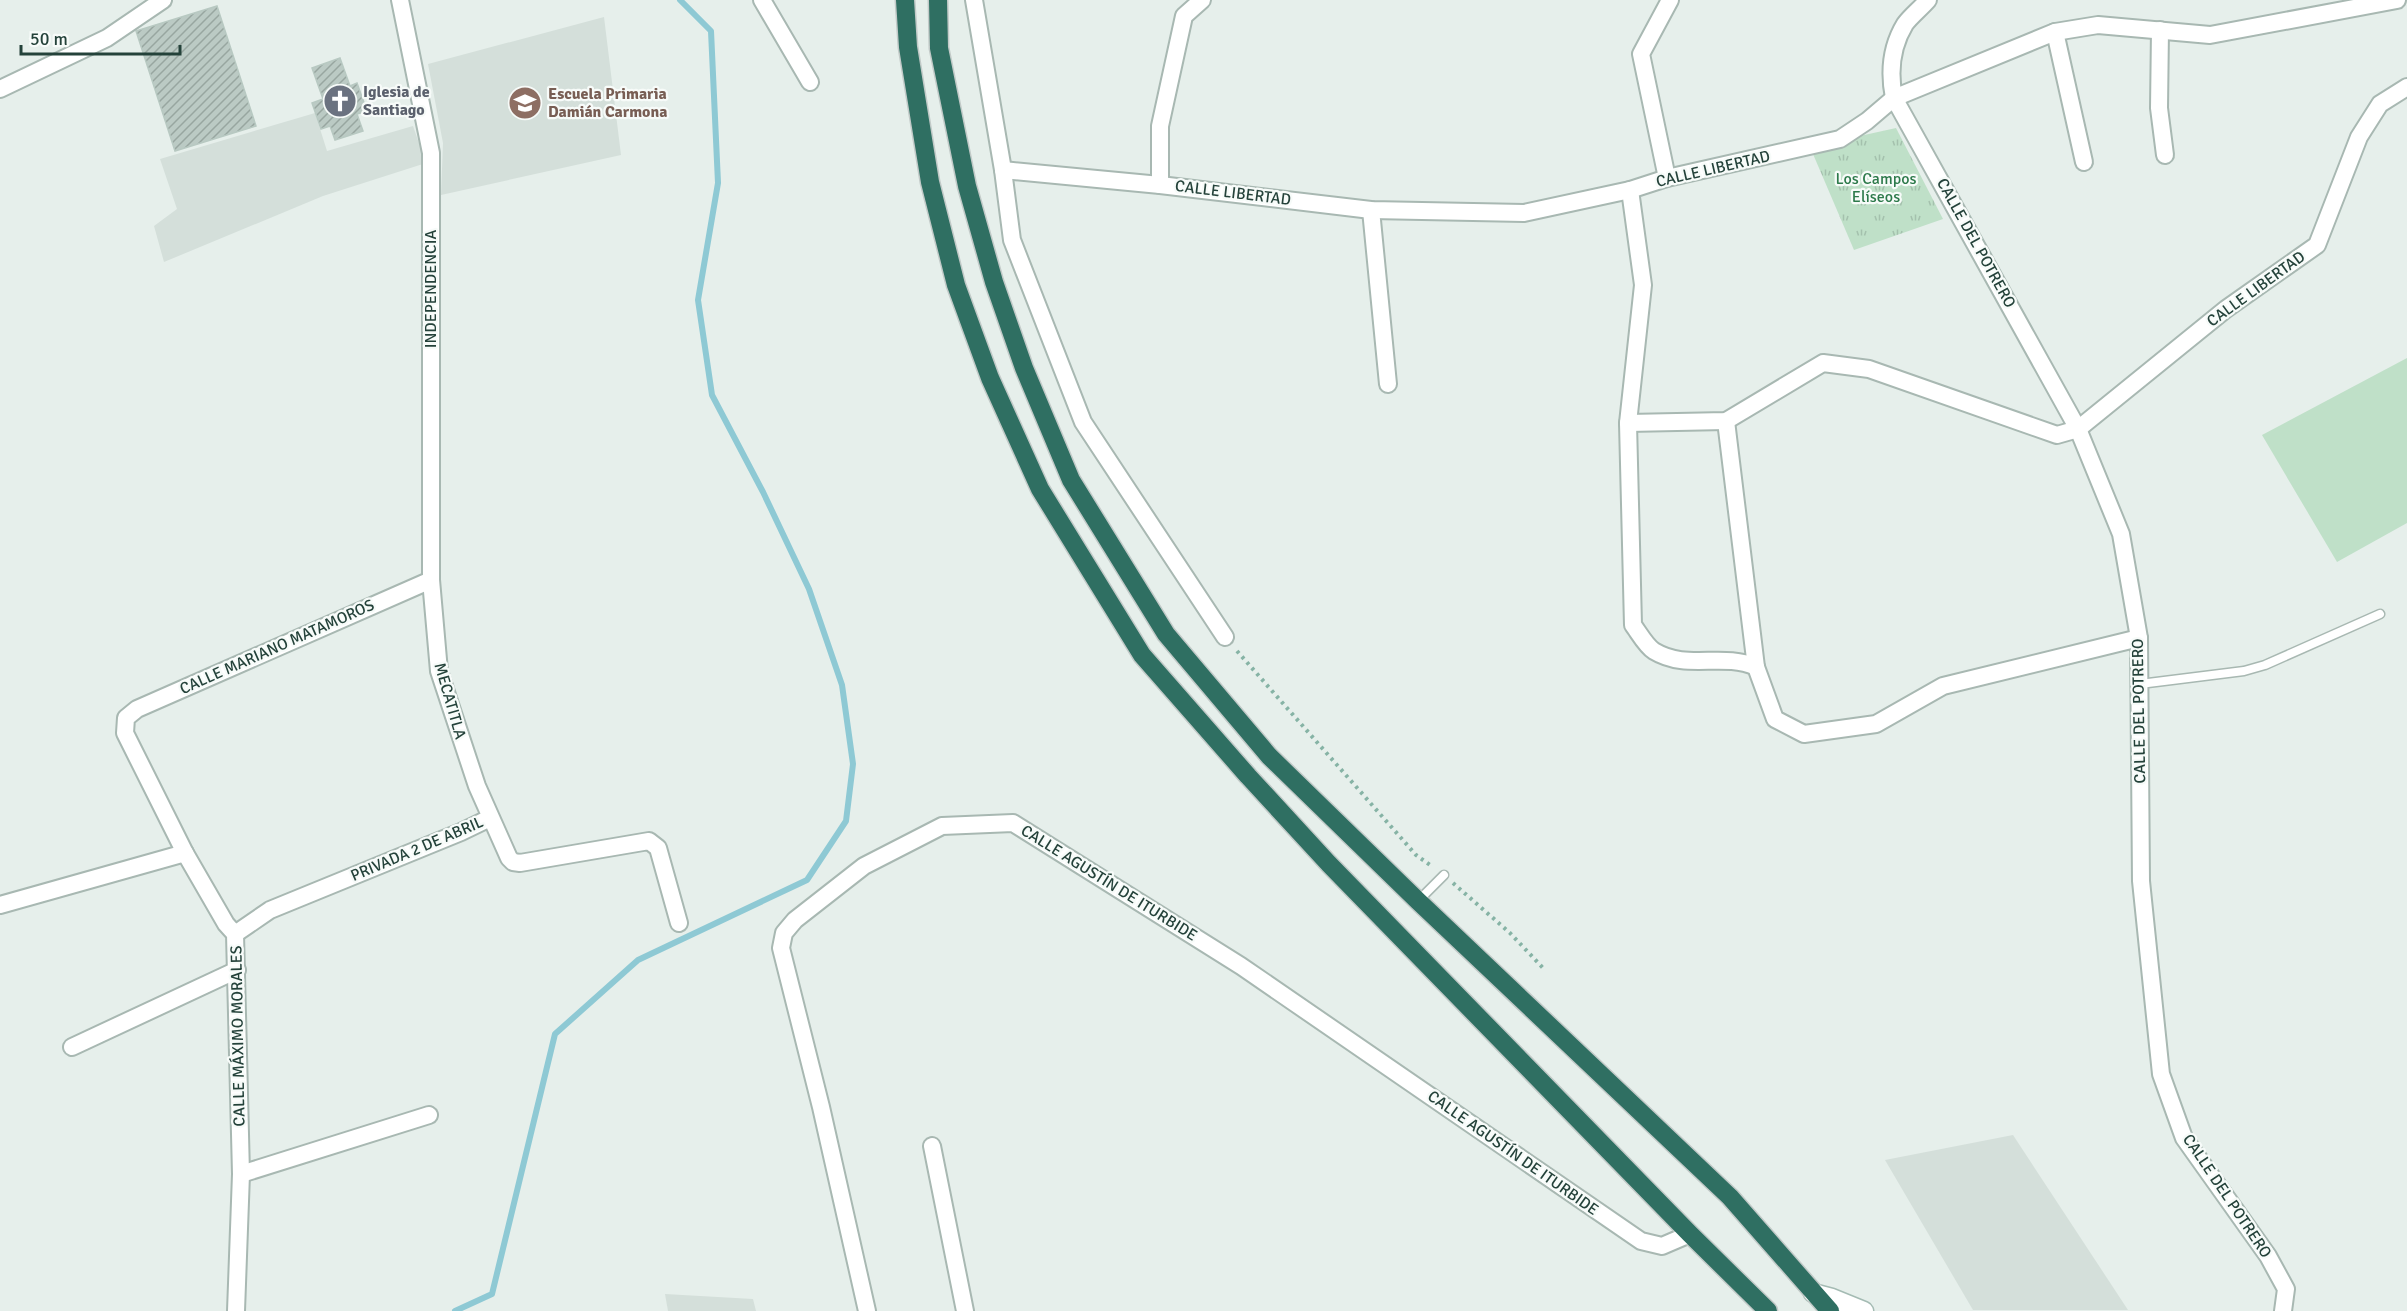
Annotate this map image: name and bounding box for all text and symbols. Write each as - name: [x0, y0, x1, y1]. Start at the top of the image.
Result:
- scale bar: [21, 18, 180, 56]
- text: 50 m: [30, 28, 68, 50]
- place label: Iglesia de Santiago: [363, 82, 430, 120]
- church icon: Iglesia de Santiago: [322, 83, 358, 119]
- place label: Escuela Primaria Damián Carmona: [548, 84, 667, 122]
- school or university icon: Escuela Primaria Damián Carmona: [507, 85, 543, 121]
- street label: CALLE LIBERTAD: [1654, 146, 1772, 192]
- park label: Los Campos Elíseos: [1836, 169, 1917, 207]
- street label: CALLE DEL POTRERO: [1932, 175, 2020, 311]
- street label: CALLE LIBERTAD: [1174, 176, 1292, 210]
- street label: INDEPENDENCIA: [421, 230, 441, 348]
- street label: CALLE LIBERTAD: [2203, 247, 2309, 331]
- street label: CALLE MARIANO MATAMOROS: [177, 595, 377, 699]
- street label: CALLE DEL POTRERO: [2128, 638, 2150, 784]
- street label: MECATITLA: [430, 660, 471, 742]
- street label: PRIVADA 2 DE ABRIL: [348, 812, 486, 886]
- street label: CALLE AGUSTÍN DE ITURBIDE: [1017, 820, 1201, 946]
- street label: CALLE MÁXIMO MORALES: [226, 945, 250, 1127]
- street label: CALLE AGUSTÍN DE ITURBIDE: [1424, 1086, 1602, 1220]
- street label: CALLE DEL POTRERO: [2178, 1130, 2276, 1262]

